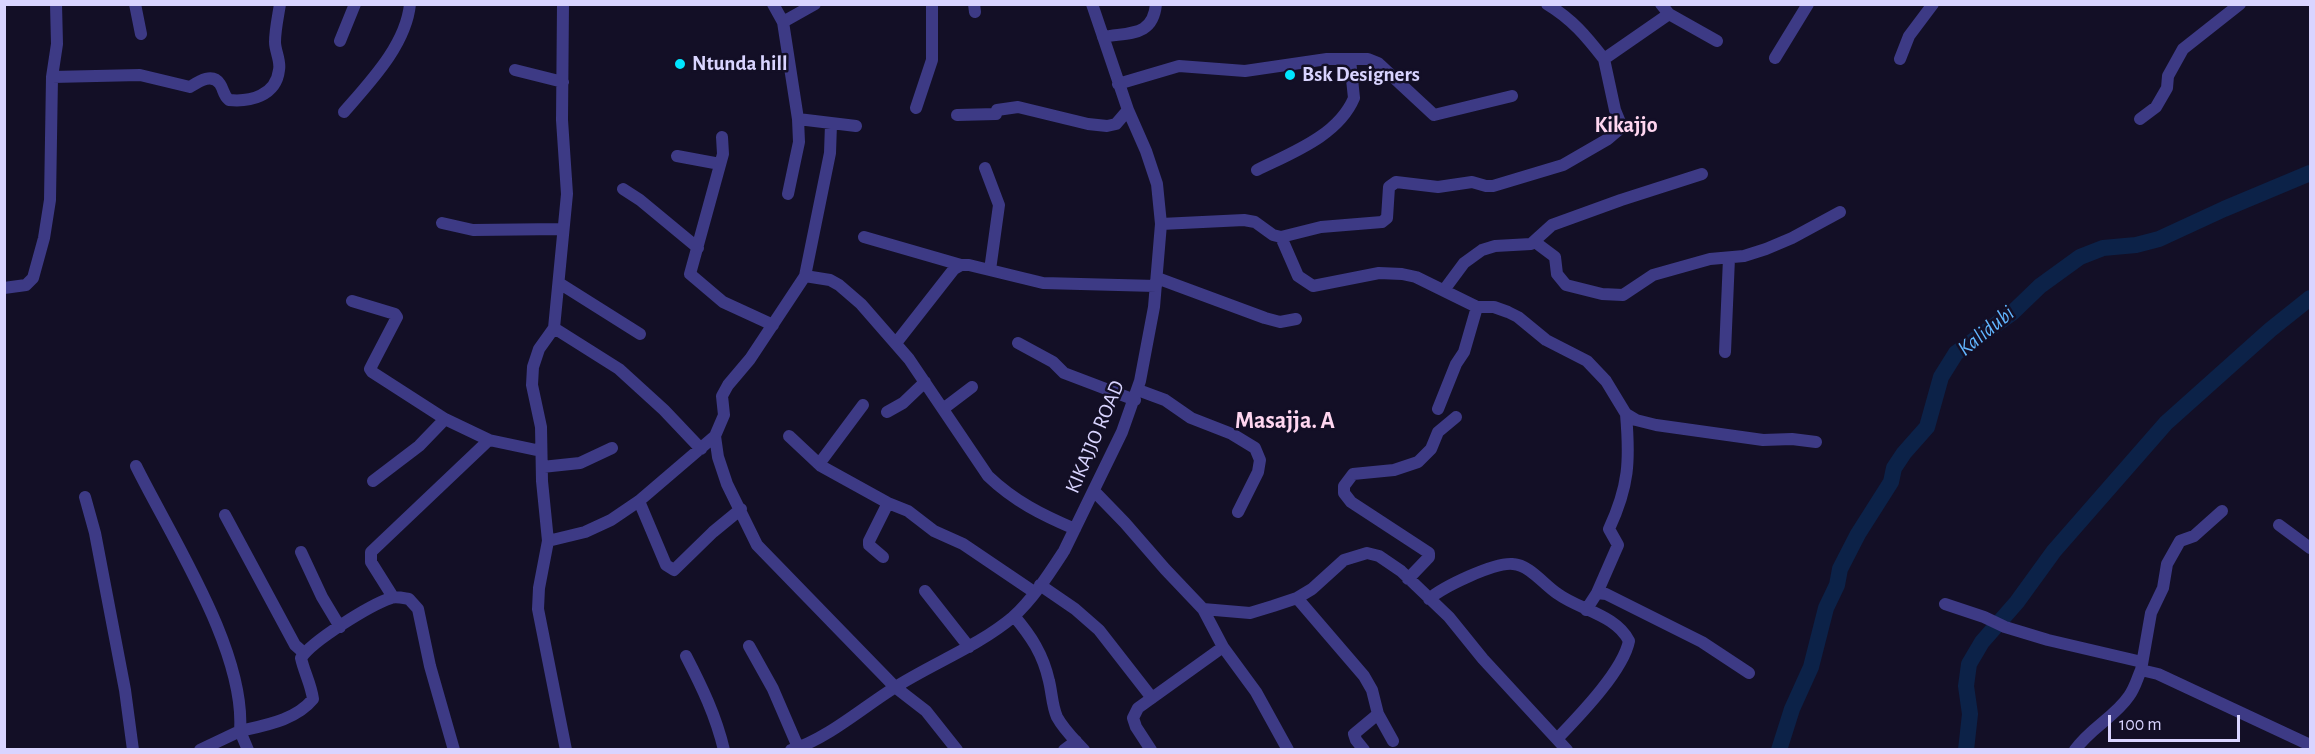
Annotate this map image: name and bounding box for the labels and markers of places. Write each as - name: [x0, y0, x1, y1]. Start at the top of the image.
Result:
- place label: Ntunda hill: [692, 51, 787, 77]
- marker: Ntunda hill: [673, 57, 687, 71]
- place label: Bsk Designers: [1302, 62, 1420, 88]
- marker: Bsk Designers: [1283, 68, 1297, 82]

